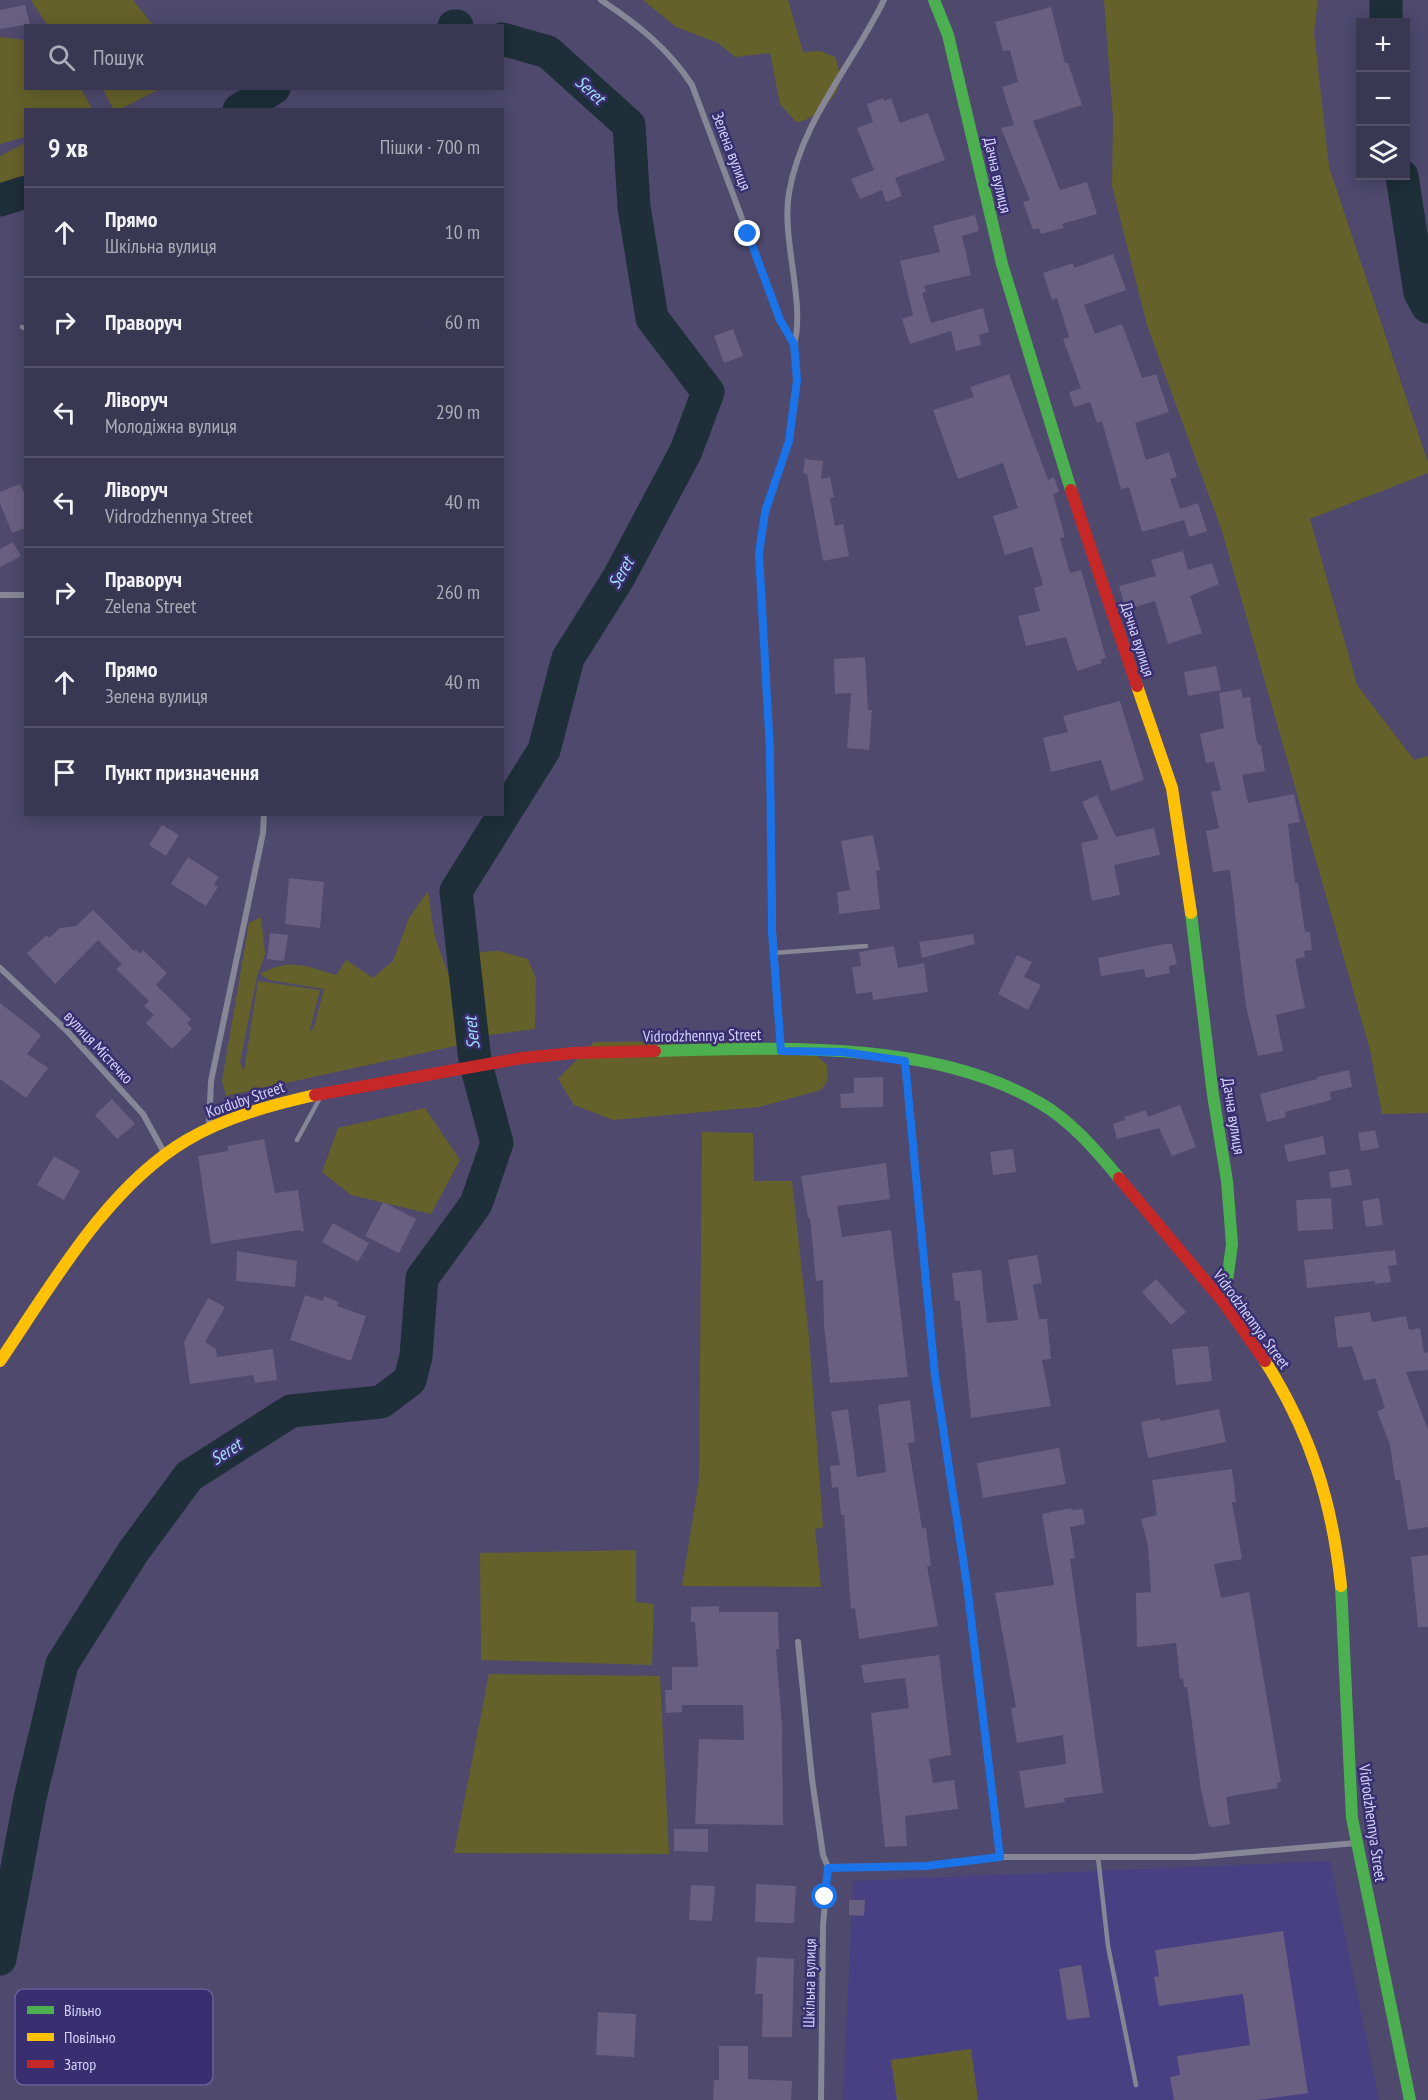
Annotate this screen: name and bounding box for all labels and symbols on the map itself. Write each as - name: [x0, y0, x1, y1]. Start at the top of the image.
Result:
- water label: Seret: [571, 70, 612, 110]
- street label: Зелена вулиця: [708, 109, 756, 193]
- street label: Дачна вулиця: [980, 135, 1016, 215]
- route end: [734, 220, 760, 246]
- water label: Seret: [602, 551, 640, 593]
- street label: Дачна вулиця: [1117, 599, 1159, 679]
- street label: вулиця Містечко: [60, 1006, 138, 1088]
- water label: Seret: [458, 1014, 485, 1050]
- street label: Vidrodzhennya Street: [642, 1024, 762, 1046]
- street label: Korduby Street: [203, 1076, 287, 1122]
- street label: Дачна вулиця: [1218, 1076, 1250, 1156]
- street label: Vidrodzhennya Street: [1209, 1264, 1295, 1373]
- water label: Seret: [206, 1432, 247, 1470]
- street label: Vidrodzhennya Street: [1355, 1762, 1391, 1884]
- route start: [811, 1883, 837, 1909]
- street label: Шкільна вулиця: [798, 1938, 820, 2028]
- legend: [15, 1989, 213, 2085]
- text: Вільно: [64, 2000, 101, 2020]
- text: Повільно: [64, 2027, 116, 2047]
- text: Затор: [64, 2054, 96, 2074]

